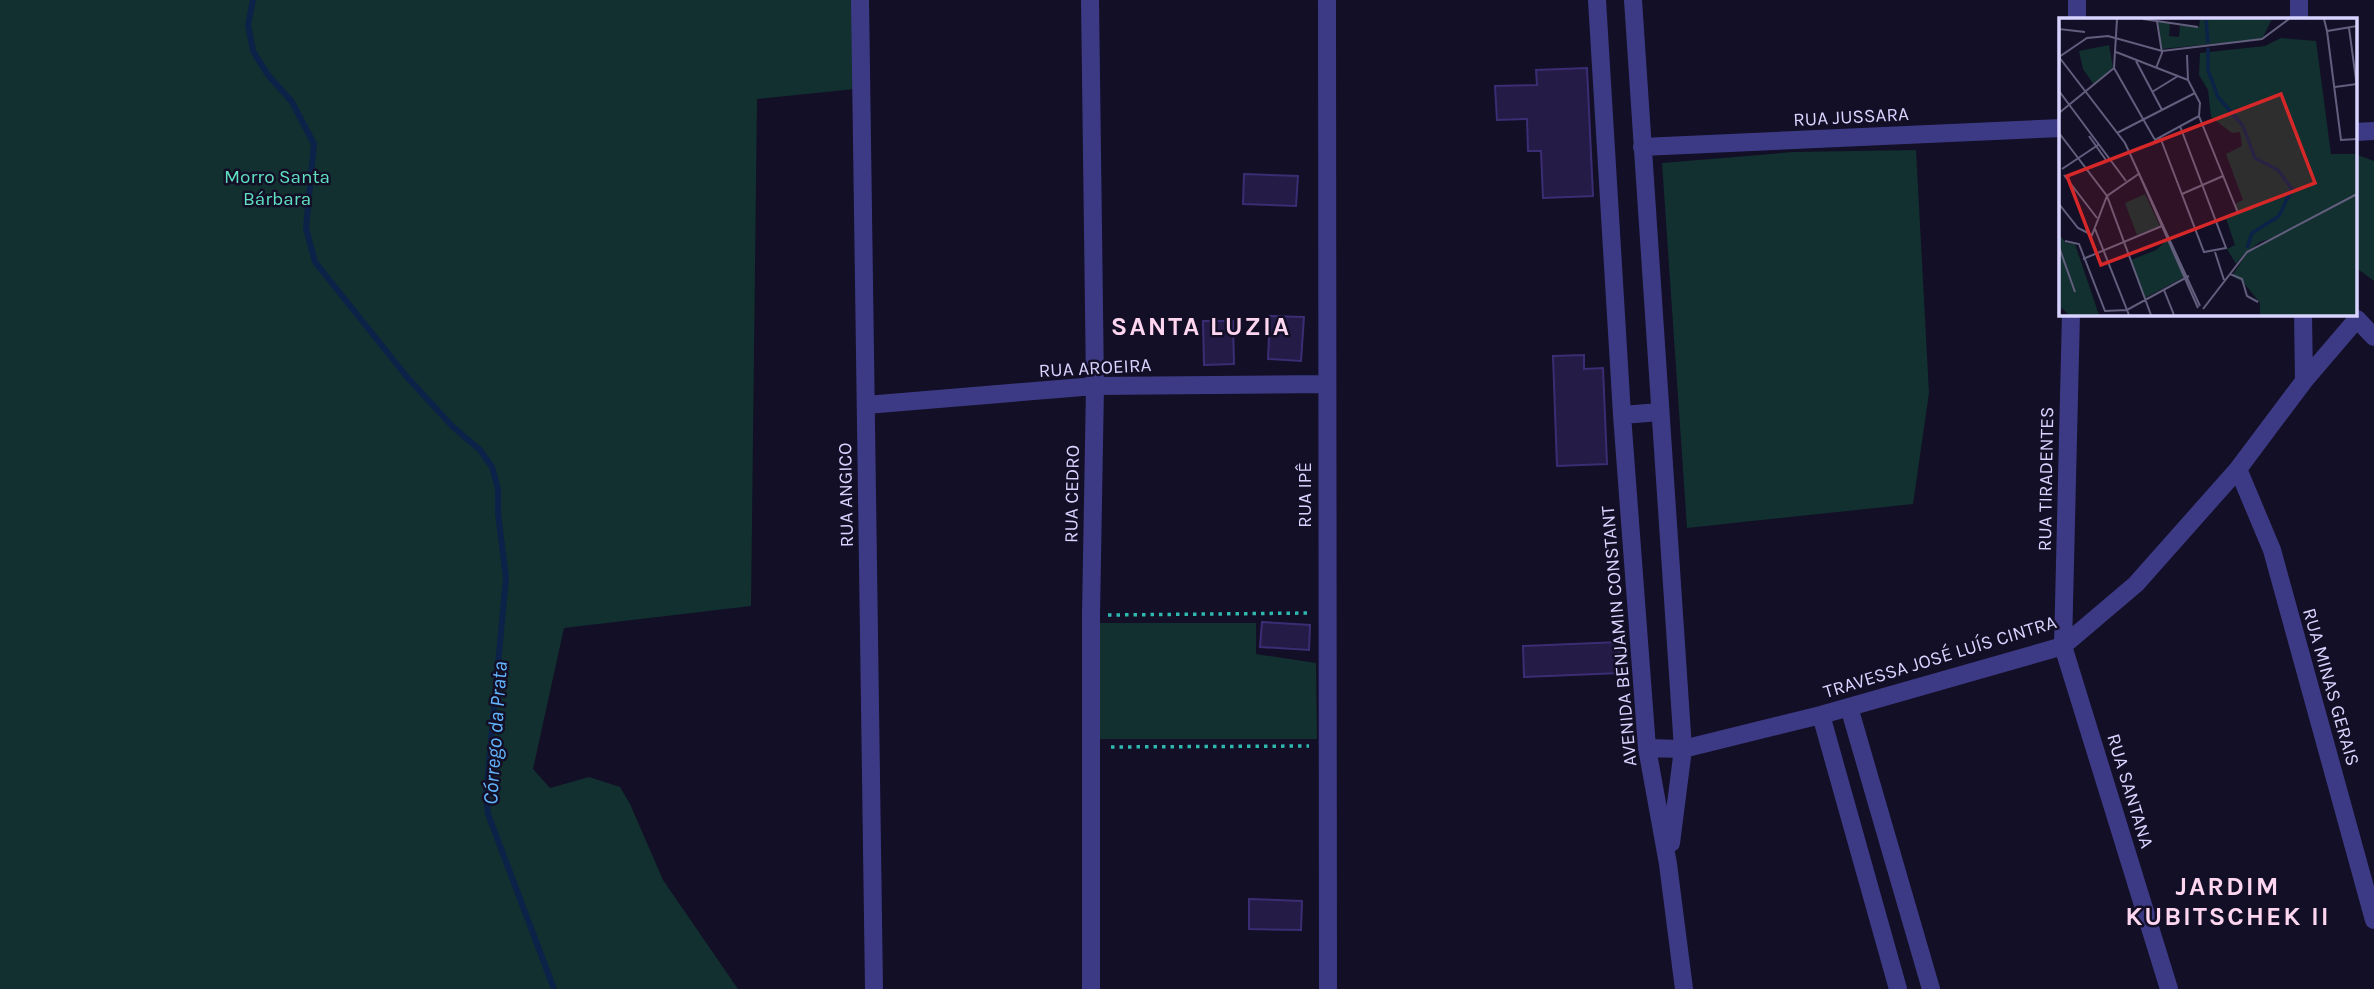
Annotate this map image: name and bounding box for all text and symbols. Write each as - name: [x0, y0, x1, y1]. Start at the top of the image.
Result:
- inset map: [2059, 18, 2356, 315]
- street label: RUA JUSSARA: [1793, 103, 1910, 131]
- park label: Morro Santa Bárbara: [224, 166, 330, 210]
- district label: SANTA LUZIA: [1111, 311, 1291, 342]
- street label: RUA AROEIRA: [1038, 354, 1152, 382]
- street label: RUA TIRADENTES: [2034, 406, 2058, 552]
- street label: RUA ANGICO: [834, 442, 858, 548]
- street label: RUA CEDRO: [1060, 445, 1084, 543]
- street label: RUA IPÊ: [1294, 462, 1316, 528]
- street label: AVENIDA BENJAMIN CONSTANT: [1597, 504, 1641, 767]
- street label: RUA MINAS GERAIS: [2298, 606, 2364, 768]
- street label: TRAVESSA JOSÉ LUÍS CINTRA: [1821, 610, 2059, 703]
- water label: Córrego da Prata: [478, 660, 512, 806]
- street label: RUA SANTANA: [2102, 731, 2158, 851]
- district label: JARDIM KUBITSCHEK II: [2125, 871, 2331, 932]

